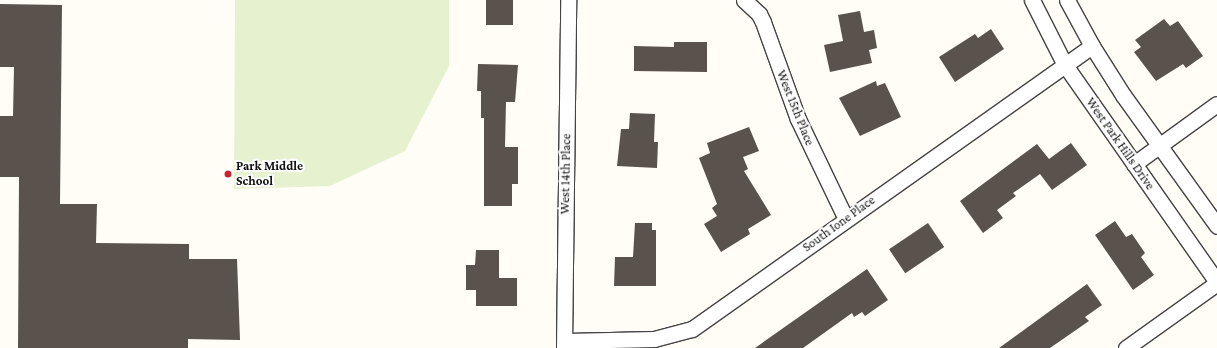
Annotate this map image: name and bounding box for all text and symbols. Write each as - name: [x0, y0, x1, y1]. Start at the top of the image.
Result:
- street label: West 15th Place: [773, 68, 817, 148]
- street label: West Park Hills Drive: [1082, 95, 1158, 193]
- street label: West 14th Place: [557, 134, 575, 214]
- place label: Park Middle School: [236, 159, 303, 190]
- marker: Park Middle School: [223, 169, 233, 179]
- street label: South Ione Place: [800, 193, 878, 255]

